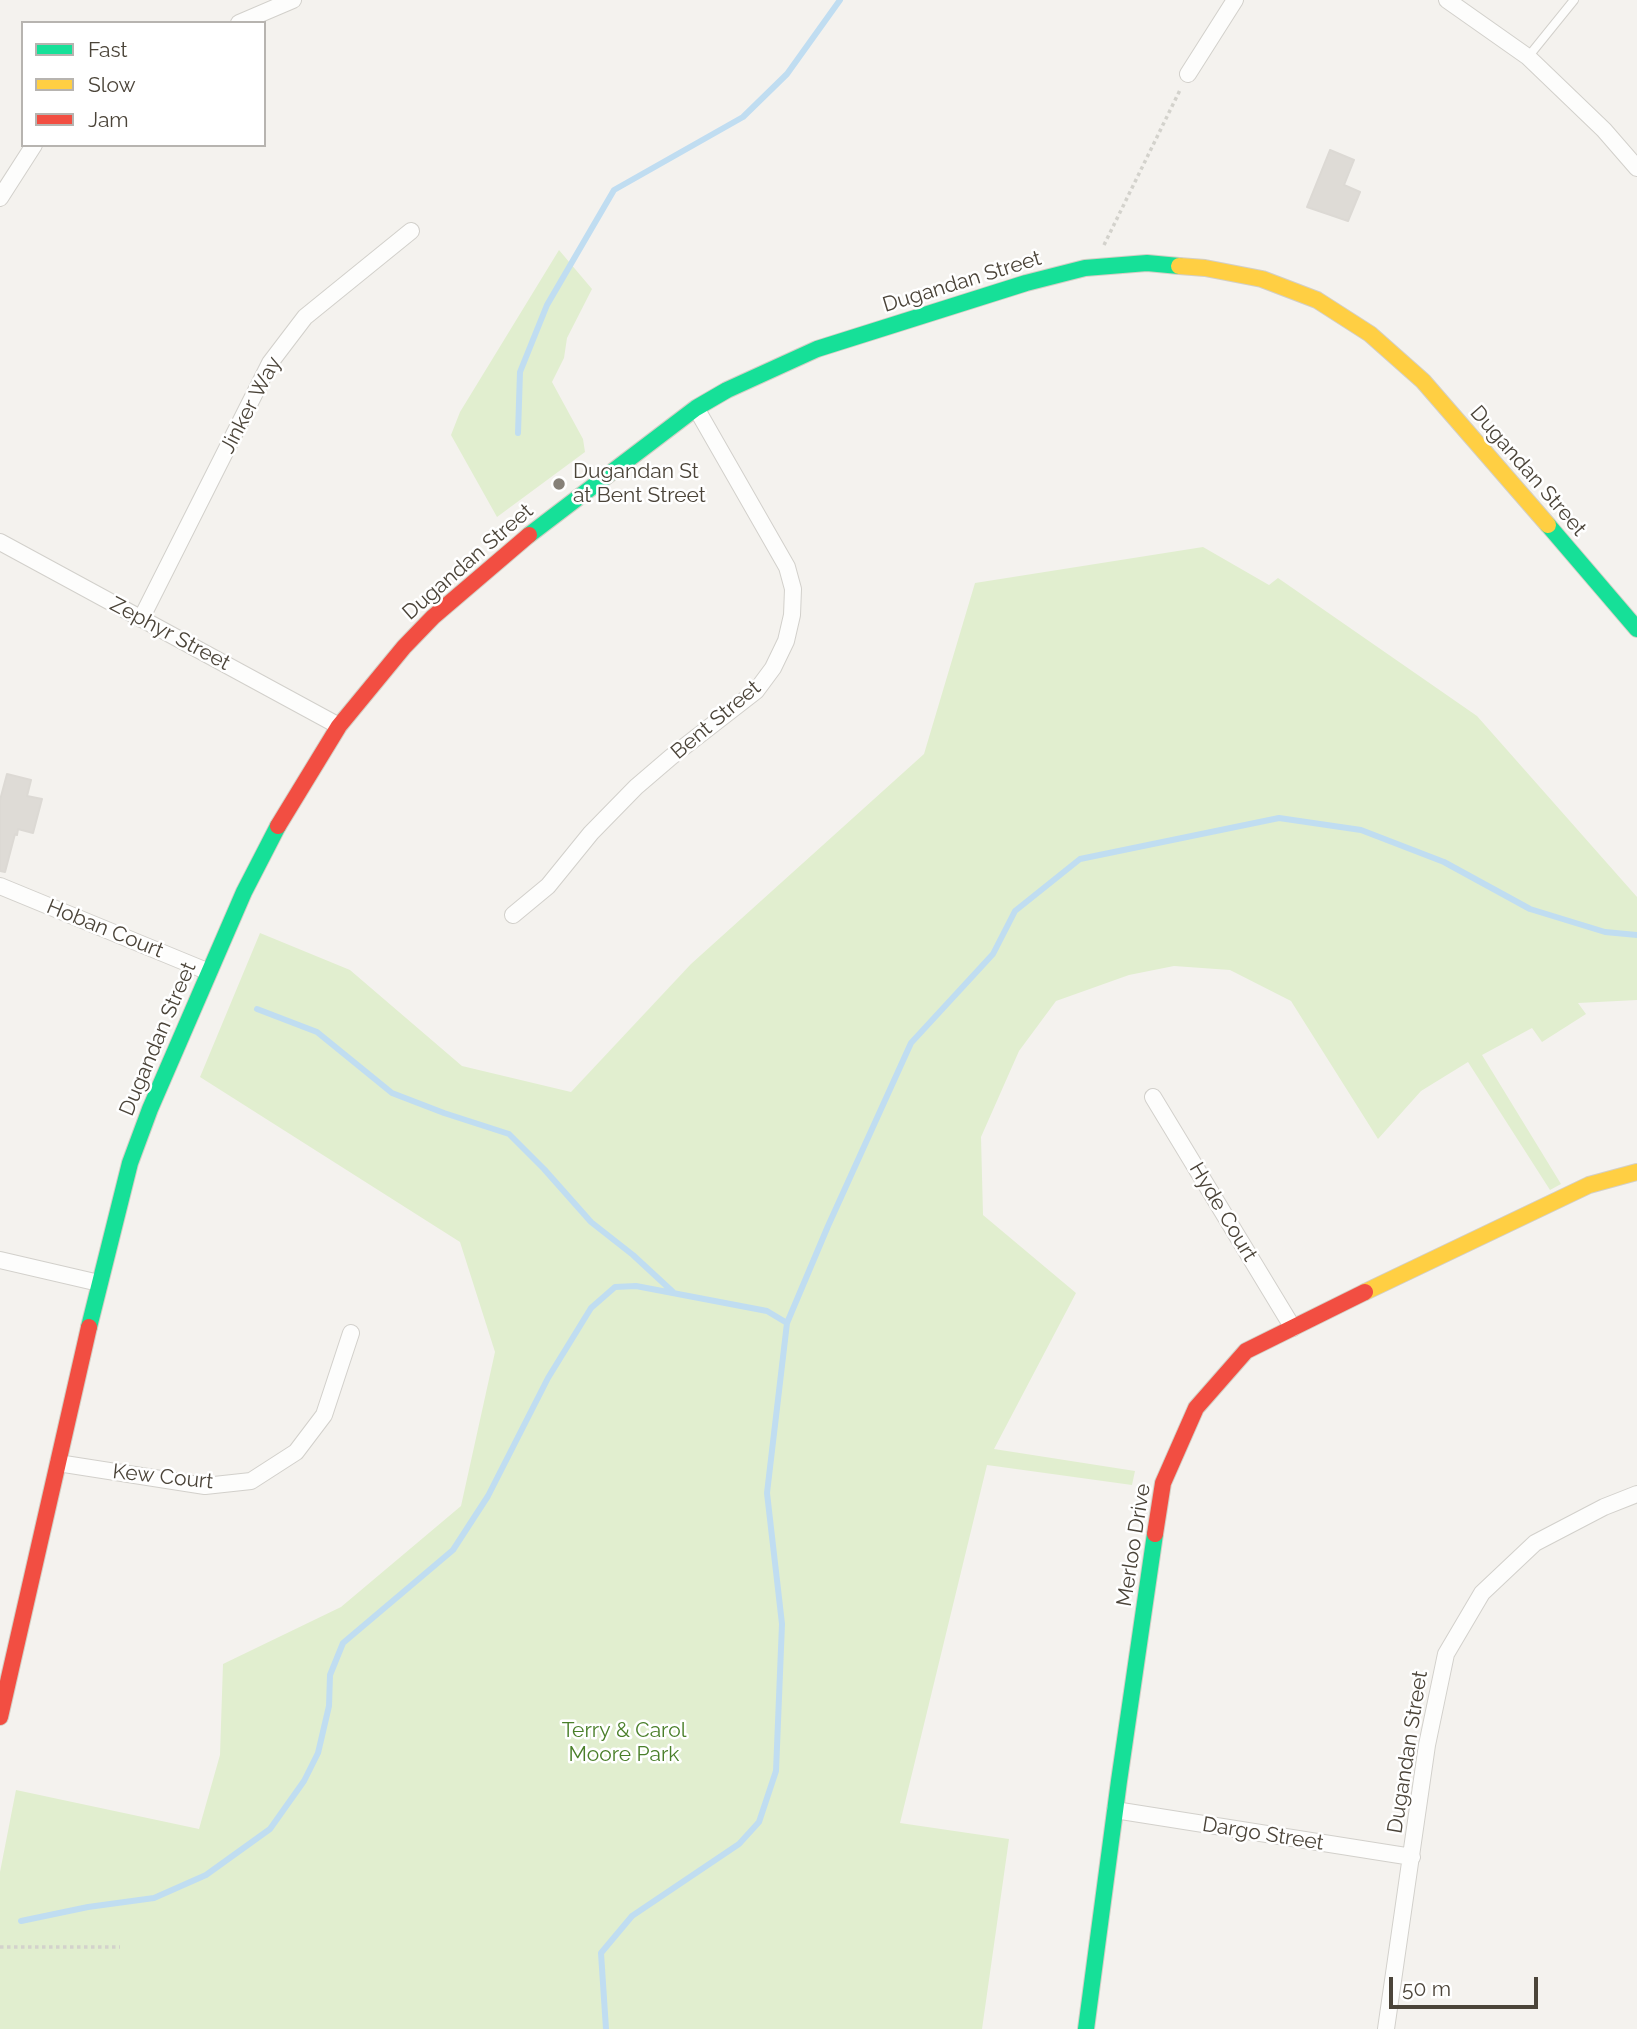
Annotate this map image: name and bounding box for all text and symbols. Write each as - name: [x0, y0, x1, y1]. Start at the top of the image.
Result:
- legend: [21, 21, 266, 147]
- text: Fast: [88, 37, 128, 62]
- text: Slow: [88, 72, 136, 97]
- text: Jam: [88, 107, 129, 132]
- street label: Dugandan Street: [880, 246, 1044, 318]
- street label: Jinker Way: [215, 352, 287, 458]
- street label: Dugandan Street: [1465, 401, 1591, 541]
- place label: Dugandan St at Bent Street: [573, 459, 706, 509]
- marker: Dugandan St at Bent Street: [551, 476, 567, 492]
- street label: Dugandan Street: [398, 499, 538, 625]
- street label: Zephyr Street: [106, 592, 234, 676]
- street label: Bent Street: [666, 675, 766, 765]
- street label: Hoban Court: [43, 894, 167, 964]
- street label: Dugandan Street: [114, 958, 202, 1120]
- street label: Hyde Court: [1184, 1158, 1262, 1266]
- street label: Kew Court: [111, 1459, 215, 1495]
- street label: Merloo Drive: [1112, 1482, 1156, 1608]
- street label: Dugandan Street: [1383, 1669, 1433, 1835]
- park label: Terry & Carol Moore Park: [562, 1718, 686, 1768]
- street label: Dargo Street: [1201, 1812, 1325, 1856]
- scale bar: [1392, 1962, 1541, 2006]
- text: 50 m: [1402, 1976, 1451, 2001]

